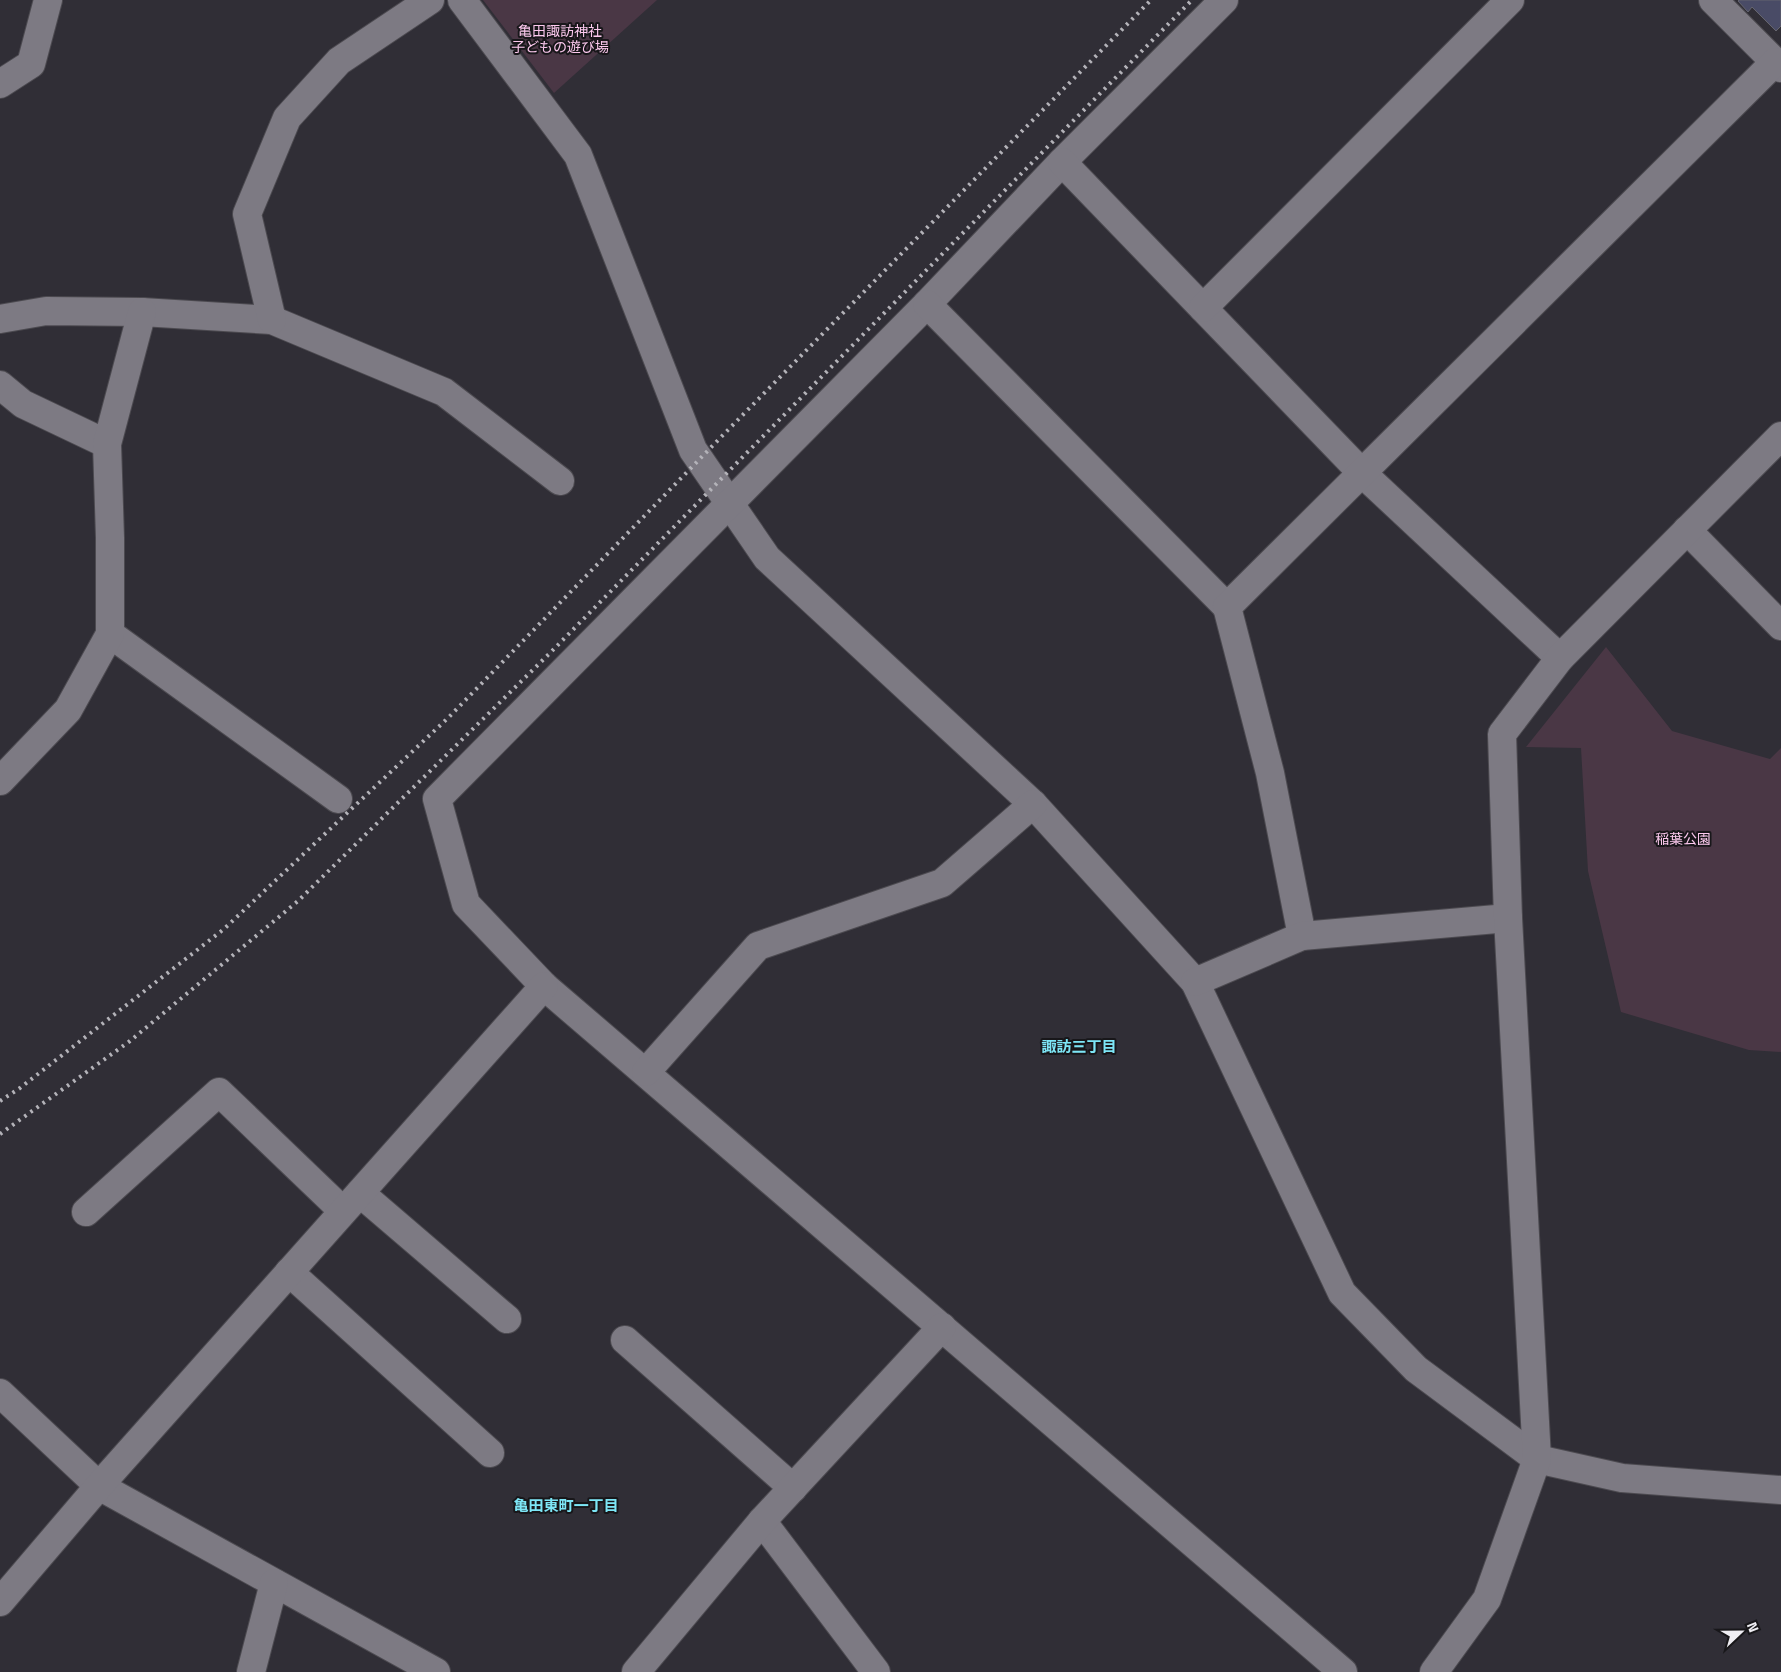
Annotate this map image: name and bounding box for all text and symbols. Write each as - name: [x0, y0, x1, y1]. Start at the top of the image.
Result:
- park label: 亀田諏訪神社 子どもの遊び場: [511, 20, 609, 57]
- park label: 稲葉公園: [1655, 828, 1711, 849]
- district label: 諏訪三丁目: [1041, 1035, 1117, 1058]
- district label: 亀田東町一丁目: [513, 1494, 619, 1517]
- north arrow: [1716, 1607, 1766, 1657]
- text: N: [1742, 1619, 1765, 1635]

